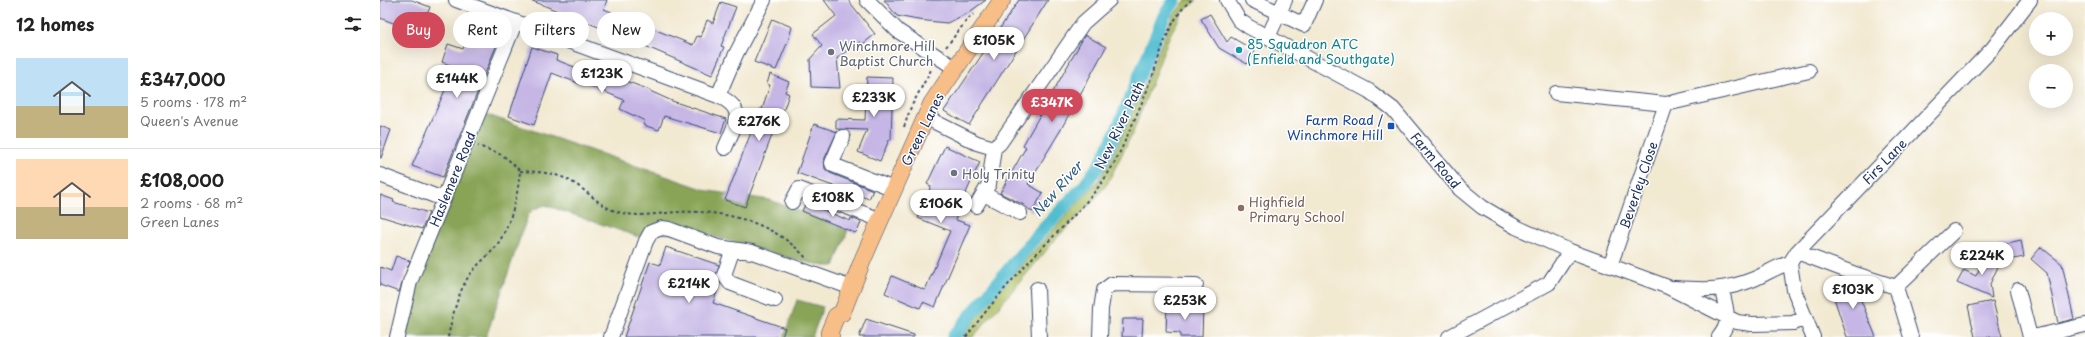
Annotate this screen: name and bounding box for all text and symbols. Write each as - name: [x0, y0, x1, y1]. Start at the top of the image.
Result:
- text: 12 homes: [16, 11, 94, 37]
- chip: Buy: [392, 12, 445, 48]
- chip: Rent: [453, 12, 512, 48]
- chip: Filters: [520, 12, 589, 48]
- chip: New: [597, 12, 655, 48]
- map controls: [2029, 12, 2073, 108]
- button: +: [2029, 12, 2073, 56]
- icon: filters: [342, 13, 364, 35]
- pin: £105K: [966, 27, 1022, 61]
- text: £105K: [973, 30, 1015, 49]
- place label: 85 Squadron ATC (Enfield and Southgate): [1247, 34, 1395, 68]
- place label: Winchmore Hill Baptist Church: [839, 36, 935, 70]
- marker: 85 Squadron ATC (Enfield and Southgate): [1234, 45, 1244, 55]
- marker: Winchmore Hill Baptist Church: [826, 47, 836, 57]
- pin: £123K: [574, 60, 630, 94]
- text: £123K: [581, 63, 623, 82]
- button: −: [2029, 64, 2073, 108]
- pin: £144K: [429, 65, 485, 99]
- text: £347,000: [140, 66, 225, 92]
- text: £144K: [436, 68, 478, 87]
- icon: home: [48, 74, 96, 122]
- street label: New River Path: [1089, 78, 1149, 172]
- pin: £233K: [846, 84, 902, 118]
- text: £233K: [852, 87, 896, 106]
- street label: Green Lanes: [896, 89, 948, 169]
- pin: £347K: [1024, 89, 1080, 123]
- text: 5 rooms · 178 m²: [140, 92, 247, 111]
- text: £347K: [1031, 92, 1073, 111]
- pin: £276K: [731, 108, 787, 142]
- place label: Farm Road / Winchmore Hill: [1287, 110, 1384, 144]
- text: Queen's Avenue: [140, 111, 238, 130]
- text: £276K: [737, 111, 781, 130]
- marker: Farm Road / Winchmore Hill: [1386, 121, 1396, 131]
- street label: Haslemere Road: [424, 128, 480, 230]
- street label: Farm Road: [1407, 128, 1465, 192]
- street label: Firs Lane: [1857, 134, 1911, 188]
- street label: Beverley Close: [1614, 139, 1662, 231]
- water label: New River: [1027, 155, 1088, 222]
- place label: Holy Trinity: [962, 164, 1035, 183]
- text: £108,000: [140, 167, 224, 193]
- marker: Holy Trinity: [949, 168, 959, 178]
- icon: home: [48, 175, 96, 223]
- pin: £108K: [805, 184, 861, 218]
- text: £108K: [812, 187, 854, 206]
- pin: £106K: [913, 190, 969, 224]
- place label: Highfield Primary School: [1249, 192, 1345, 226]
- text: 2 rooms · 68 m²: [140, 193, 243, 212]
- text: £106K: [919, 193, 963, 212]
- marker: Highfield Primary School: [1236, 203, 1246, 213]
- text: Green Lanes: [140, 212, 219, 231]
- pin: £224K: [1954, 242, 2010, 276]
- text: £224K: [1960, 245, 2004, 264]
- pin: £214K: [661, 270, 717, 304]
- text: £214K: [668, 273, 710, 292]
- pin: £103K: [1825, 276, 1881, 310]
- text: £103K: [1832, 279, 1874, 298]
- pin: £253K: [1157, 287, 1213, 321]
- text: £253K: [1163, 290, 1207, 309]

